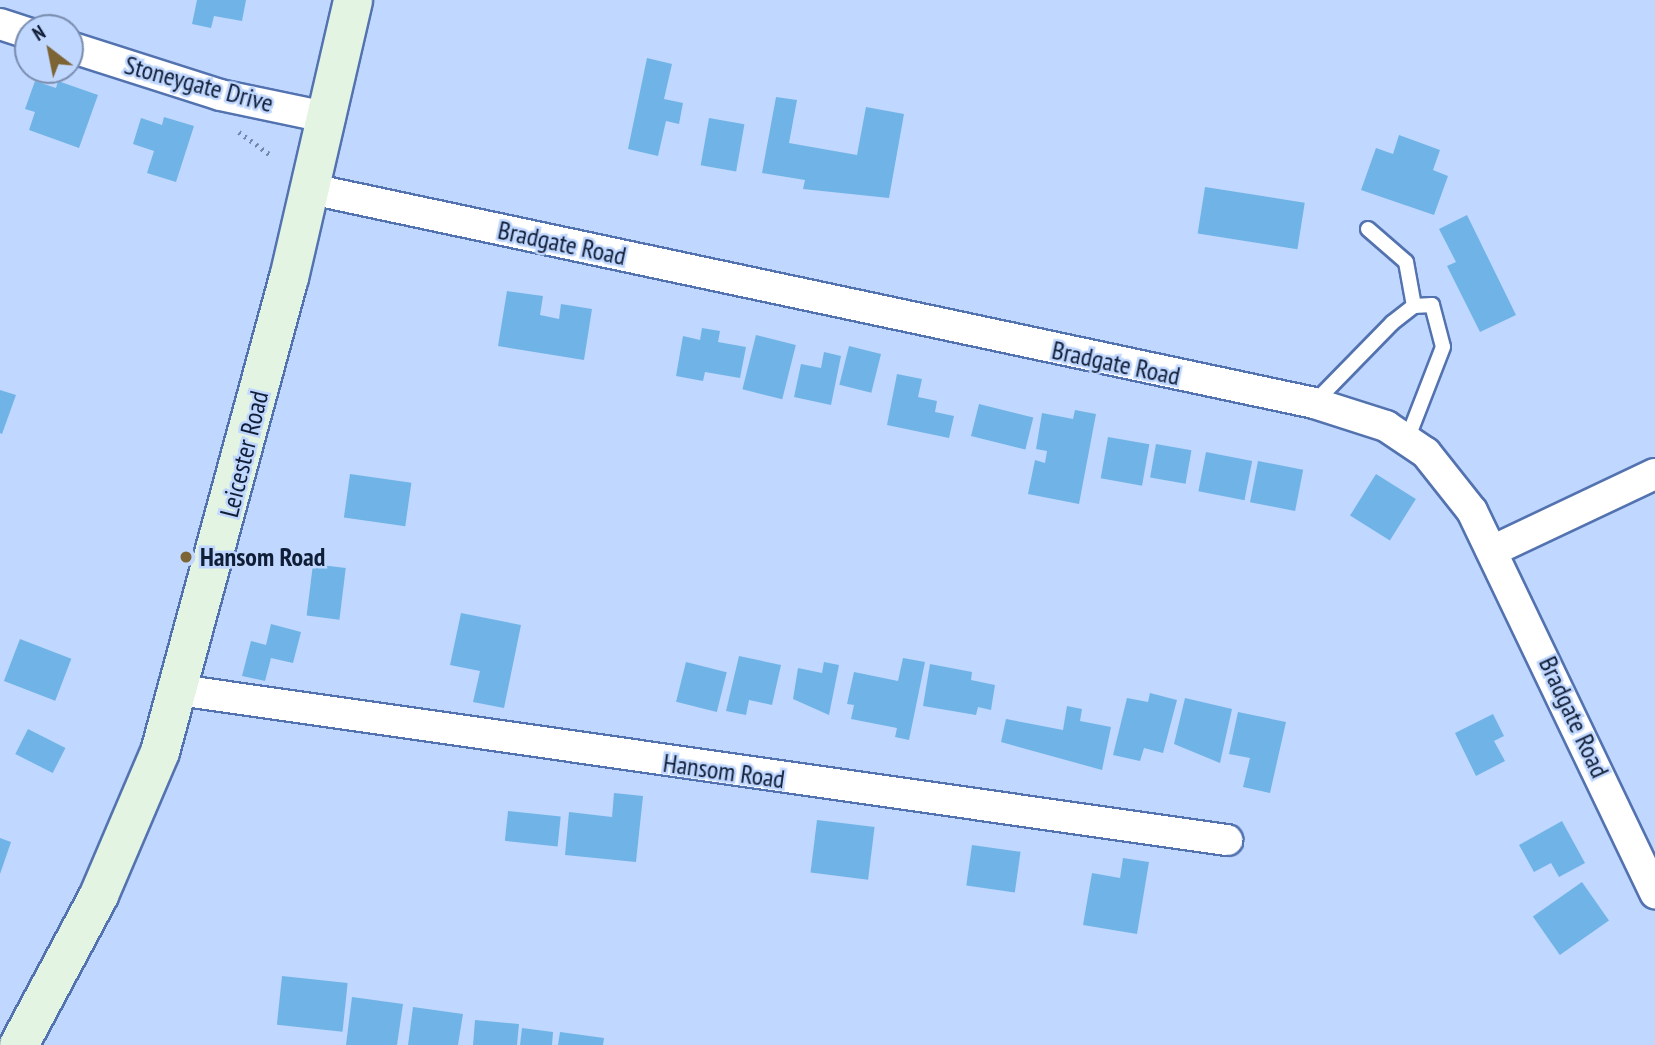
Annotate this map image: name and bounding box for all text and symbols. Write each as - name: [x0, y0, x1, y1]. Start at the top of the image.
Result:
- north arrow: [14, 14, 84, 84]
- text: N: [28, 20, 50, 46]
- street label: Stoneygate Drive: [121, 49, 277, 119]
- street label: Bradgate Road: [495, 214, 629, 272]
- street label: Bradgate Road: [1049, 334, 1183, 392]
- street label: Leicester Road: [213, 388, 275, 520]
- place label: Hansom Road: [200, 541, 325, 573]
- marker: Hansom Road: [178, 549, 194, 565]
- street label: Bradgate Road: [1532, 651, 1616, 783]
- street label: Hansom Road: [661, 747, 787, 795]

